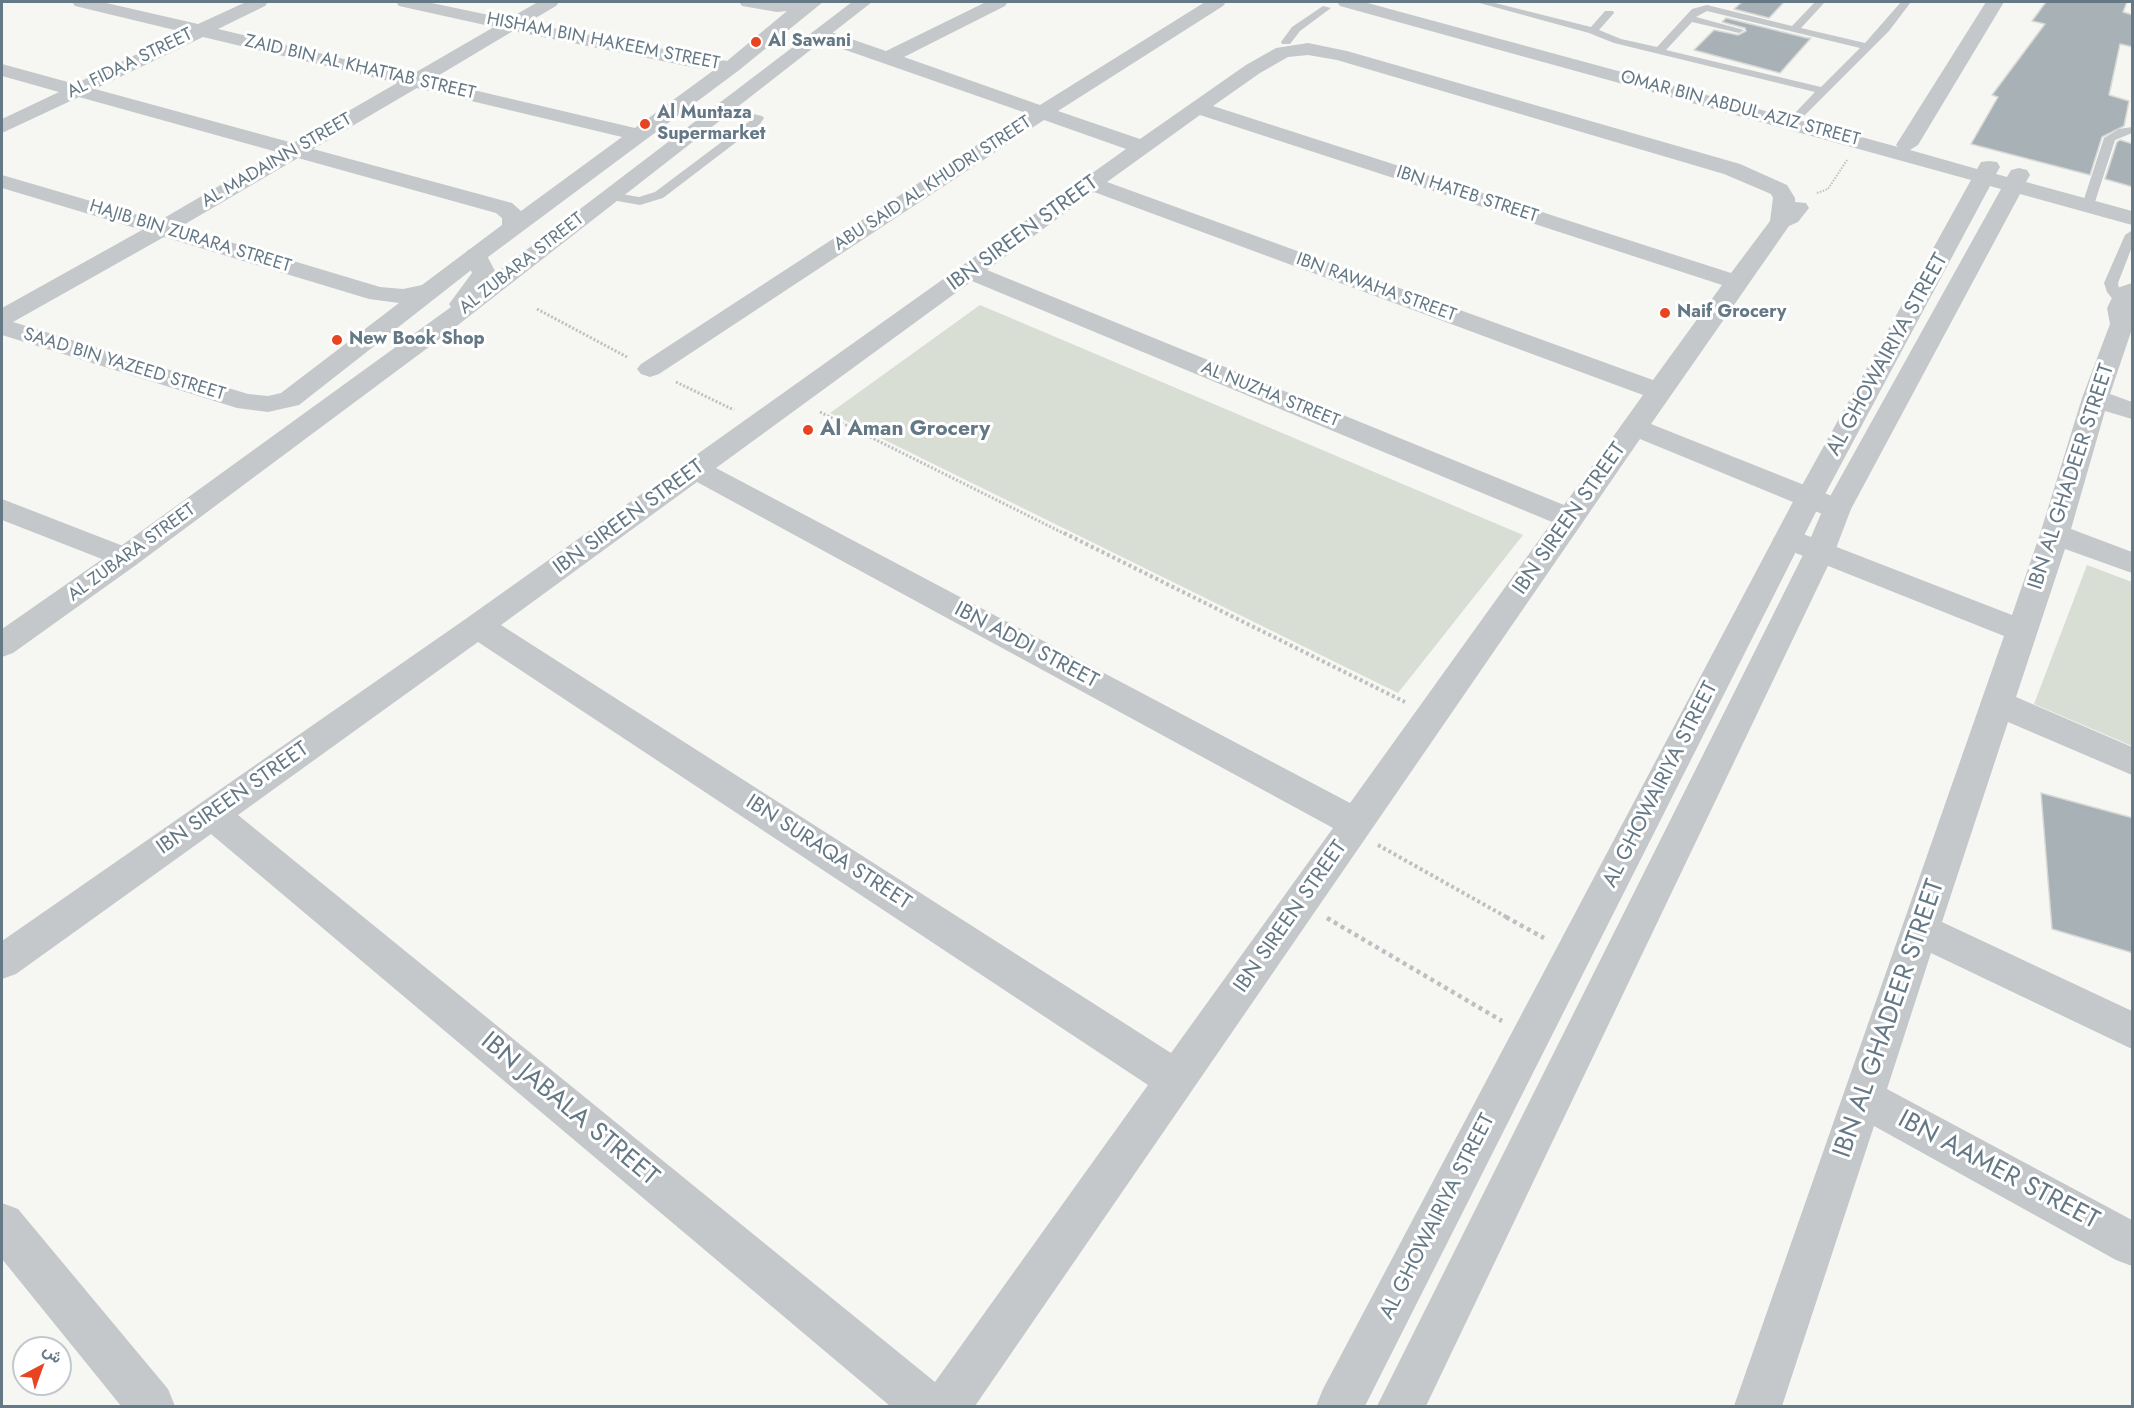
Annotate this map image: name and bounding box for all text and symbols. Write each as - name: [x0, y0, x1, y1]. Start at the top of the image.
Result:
- street label: HISHAM BIN HAKEEM STREET: [485, 9, 721, 75]
- street label: AL FIDAA STREET: [64, 24, 196, 104]
- street label: ZAID BIN AL KHATTAB STREET: [243, 31, 477, 105]
- place label: Al Sawani: [768, 31, 851, 53]
- marker: Al Sawani: [749, 35, 763, 49]
- street label: OMAR BIN ABDUL AZIZ STREET: [1618, 67, 1862, 151]
- place label: Al Muntaza Supermarket: [657, 103, 765, 146]
- street label: AL MADAINN STREET: [198, 109, 356, 213]
- street label: ABU SAID AL KHUDRI STREET: [830, 112, 1036, 256]
- marker: Al Muntaza Supermarket: [638, 117, 652, 131]
- street label: IBN HATEB STREET: [1394, 162, 1540, 228]
- street label: IBN SIREEN STREET: [943, 171, 1103, 297]
- street label: HAJIB BIN ZURARA STREET: [87, 196, 293, 278]
- street label: AL ZUBARA STREET: [455, 209, 589, 319]
- street label: IBN RAWAHA STREET: [1293, 249, 1459, 327]
- street label: AL GHOWAIRIYA STREET: [1822, 250, 1954, 460]
- place label: Naif Grocery: [1677, 302, 1786, 324]
- marker: Naif Grocery: [1658, 306, 1672, 320]
- street label: SAAD BIN YAZEED STREET: [21, 324, 227, 406]
- place label: New Book Shop: [349, 329, 485, 351]
- marker: New Book Shop: [330, 333, 344, 347]
- street label: AL NUZHA STREET: [1198, 357, 1342, 433]
- street label: IBN AL GHADEER STREET: [2024, 361, 2120, 593]
- place label: Al Aman Grocery: [820, 417, 990, 443]
- marker: Al Aman Grocery: [801, 423, 815, 437]
- street label: IBN SIREEN STREET: [1508, 438, 1632, 600]
- street label: IBN SIREEN STREET: [549, 455, 709, 581]
- street label: AL ZUBARA STREET: [64, 500, 200, 606]
- street label: IBN ADDI STREET: [950, 598, 1102, 694]
- street label: AL GHOWAIRIYA STREET: [1598, 678, 1724, 892]
- street label: IBN SIREEN STREET: [152, 737, 314, 861]
- street label: IBN SURAQA STREET: [741, 790, 915, 916]
- street label: IBN SIREEN STREET: [1229, 836, 1353, 998]
- street label: IBN AL GHADEER STREET: [1828, 876, 1952, 1162]
- street label: IBN JABALA STREET: [474, 1027, 664, 1193]
- street label: IBN AAMER STREET: [1892, 1105, 2104, 1237]
- street label: AL GHOWAIRIYA STREET: [1375, 1110, 1501, 1324]
- north arrow: [12, 1336, 72, 1396]
- text: ش: [38, 1339, 68, 1369]

